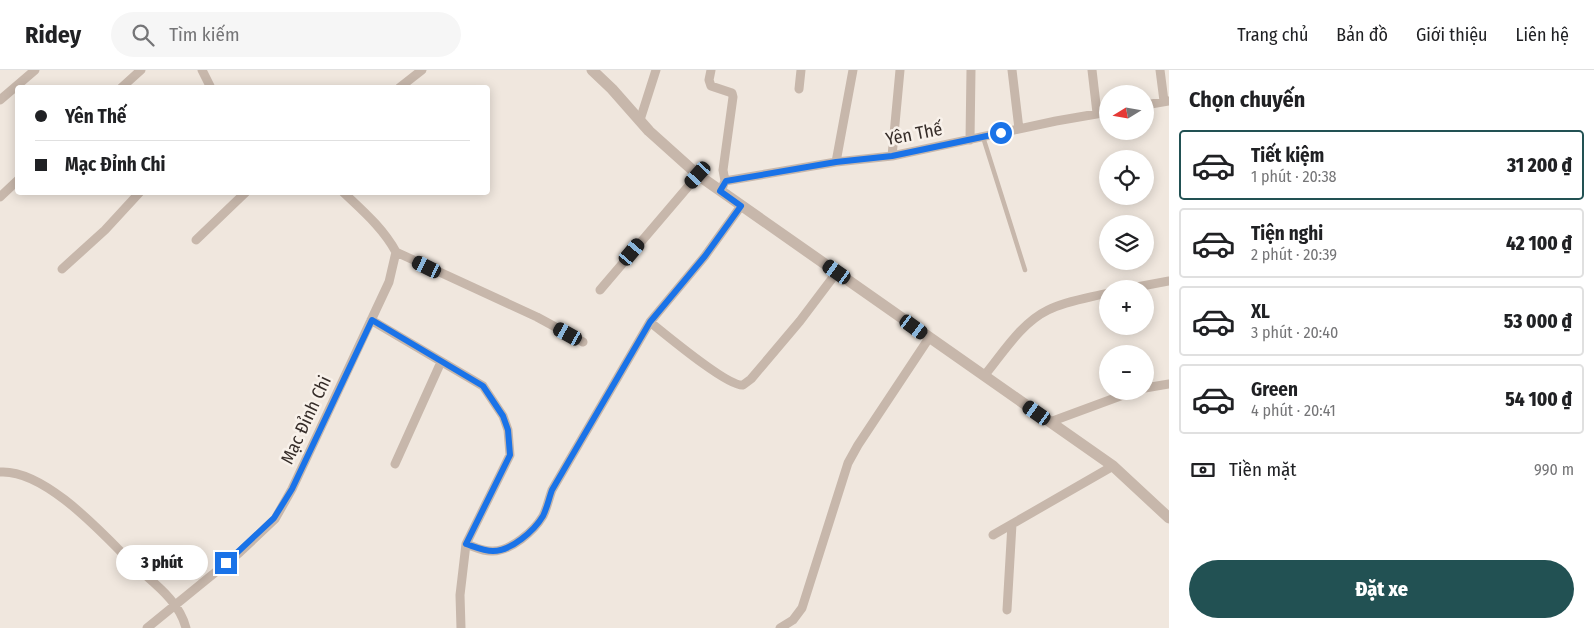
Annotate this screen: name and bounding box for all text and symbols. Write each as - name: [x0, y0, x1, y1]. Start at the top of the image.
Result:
- search box: [111, 12, 461, 57]
- text: Ridey: [25, 21, 81, 49]
- icon: search: [129, 21, 157, 49]
- text: Tìm kiếm: [169, 23, 240, 46]
- text: Trang chủ: [1237, 24, 1308, 46]
- text: Bản đồ: [1336, 24, 1388, 46]
- text: Giới thiệu: [1416, 24, 1488, 46]
- text: Liên hệ: [1516, 24, 1569, 46]
- north arrow: [1099, 85, 1154, 140]
- map controls: [1099, 85, 1154, 400]
- text: Chọn chuyến: [1189, 86, 1305, 113]
- text: Yên Thế: [65, 105, 126, 128]
- street label: Yên Thế: [884, 118, 944, 150]
- route start: [990, 122, 1012, 144]
- icon: car: [1191, 143, 1236, 188]
- text: Tiết kiệm: [1251, 144, 1324, 167]
- button: locate: [1099, 150, 1154, 205]
- text: Mạc Đỉnh Chi: [65, 153, 165, 176]
- text: 31 200 ₫: [1507, 154, 1572, 177]
- car: [682, 159, 713, 191]
- text: 1 phút · 20:38: [1251, 167, 1337, 186]
- button: layers: [1099, 215, 1154, 270]
- icon: car: [1191, 221, 1236, 266]
- text: Tiện nghi: [1251, 222, 1323, 245]
- text: 42 100 ₫: [1506, 232, 1572, 255]
- car: [616, 236, 647, 268]
- text: 2 phút · 20:39: [1251, 245, 1337, 264]
- car: [410, 254, 443, 280]
- car: [820, 257, 853, 287]
- button: +: [1099, 280, 1154, 335]
- icon: car: [1191, 299, 1236, 344]
- text: XL: [1251, 300, 1270, 323]
- text: 53 000 ₫: [1504, 310, 1572, 333]
- car: [897, 312, 930, 342]
- car: [551, 320, 584, 348]
- text: 3 phút · 20:40: [1251, 323, 1338, 342]
- button: −: [1099, 345, 1154, 400]
- street label: Mạc Đỉnh Chi: [276, 372, 336, 468]
- icon: car: [1191, 377, 1236, 422]
- text: Green: [1251, 378, 1298, 401]
- text: 54 100 ₫: [1505, 388, 1572, 411]
- car: [1020, 398, 1053, 428]
- text: 4 phút · 20:41: [1251, 401, 1336, 420]
- icon: cash: [1189, 456, 1217, 484]
- text: Tiền mặt: [1229, 458, 1297, 481]
- text: 990 m: [1534, 460, 1574, 479]
- callout: 3 phút: [116, 546, 208, 580]
- route end: [215, 552, 237, 574]
- text: 3 phút: [141, 553, 183, 572]
- button: Đặt xe: [1189, 560, 1574, 618]

